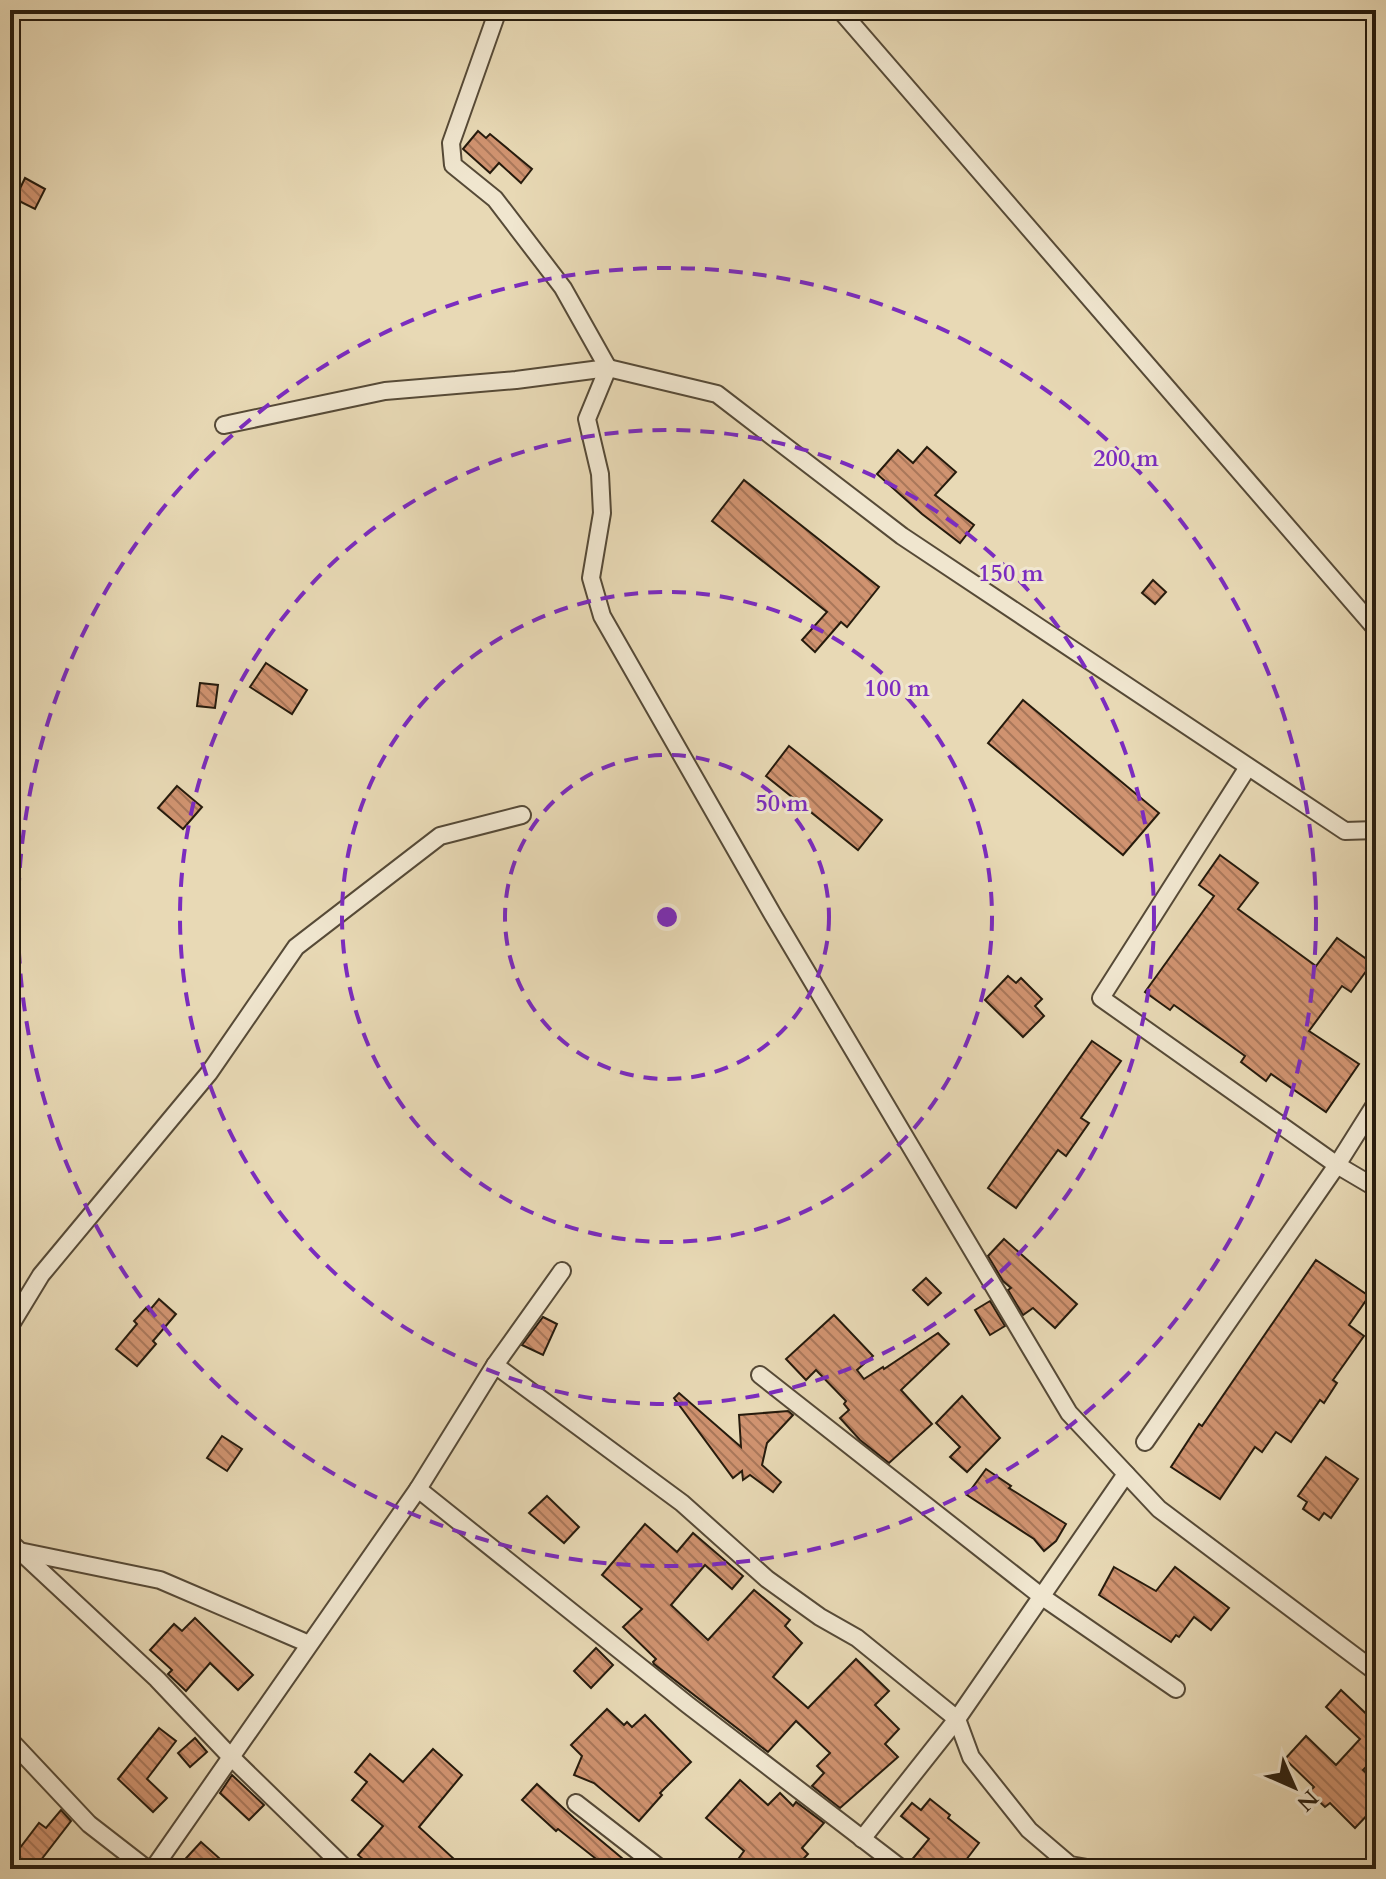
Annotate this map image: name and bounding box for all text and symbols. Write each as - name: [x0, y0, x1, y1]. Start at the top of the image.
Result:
- text: 200 m: [1093, 442, 1160, 475]
- text: 150 m: [978, 557, 1045, 590]
- text: 100 m: [864, 672, 931, 705]
- text: 50 m: [755, 787, 809, 820]
- centre of rings: [653, 903, 681, 931]
- north arrow: [1254, 1747, 1334, 1827]
- text: N: [1290, 1783, 1325, 1818]

